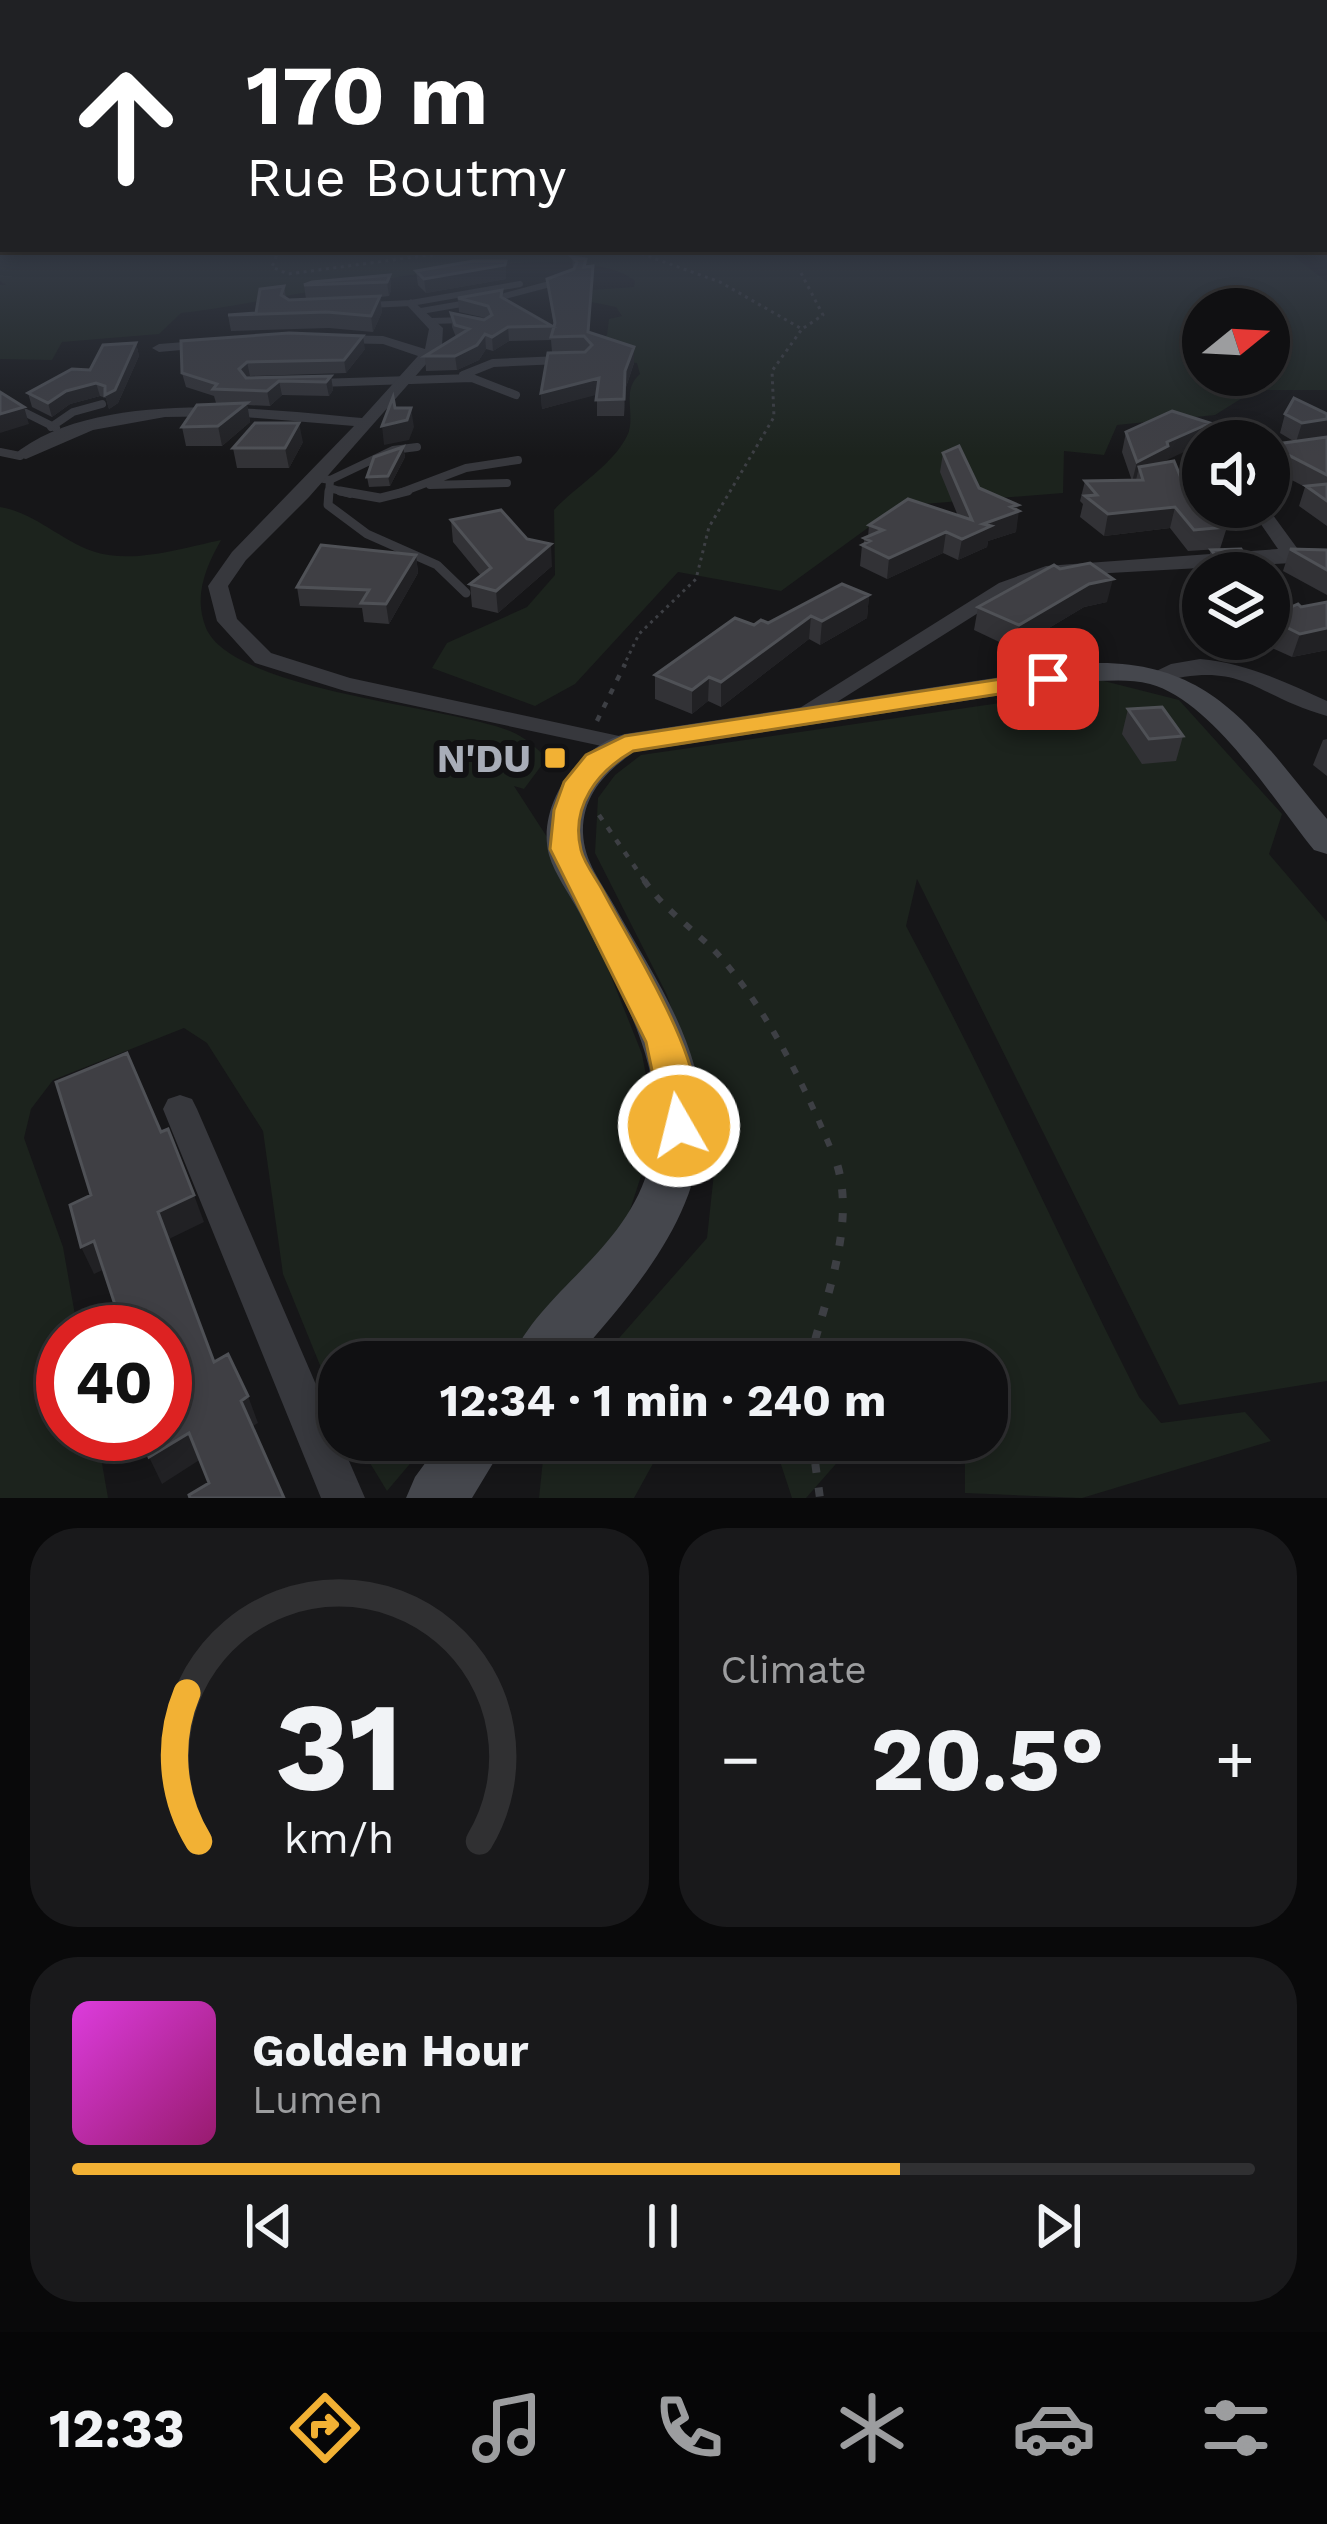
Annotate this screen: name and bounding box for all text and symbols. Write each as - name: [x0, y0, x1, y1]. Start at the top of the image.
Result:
- text: 170 m: [246, 46, 488, 144]
- icon: ahead: [48, 48, 204, 204]
- text: Rue Boutmy: [246, 146, 566, 209]
- north arrow: [1182, 288, 1290, 396]
- map controls: [1182, 288, 1290, 660]
- button: sound: [1182, 420, 1290, 528]
- button: layers: [1182, 552, 1290, 660]
- pin: [997, 628, 1099, 730]
- icon: arrive: [1015, 646, 1081, 712]
- place label: N'DU: [437, 736, 531, 781]
- marker: N'DU: [542, 745, 568, 771]
- position arrow: [616, 1063, 742, 1189]
- speed limit sign: 40: [36, 1305, 192, 1461]
- text: 12:34 · 1 min · 240 m: [440, 1374, 886, 1427]
- text: Climate: [721, 1647, 867, 1692]
- text: 31: [275, 1674, 403, 1820]
- text: 20.5°: [871, 1706, 1105, 1812]
- text: −: [721, 1721, 760, 1798]
- text: +: [1215, 1721, 1255, 1798]
- text: km/h: [284, 1812, 394, 1862]
- text: Golden Hour: [252, 2024, 529, 2077]
- text: Lumen: [252, 2077, 383, 2122]
- icon: previous: [236, 2193, 302, 2259]
- icon: pause: [630, 2193, 696, 2259]
- icon: next: [1025, 2193, 1091, 2259]
- icon: directions: [283, 2386, 367, 2470]
- icon: music: [465, 2386, 549, 2470]
- icon: phone: [647, 2386, 731, 2470]
- icon: climate: [830, 2386, 914, 2470]
- icon: car: [1012, 2386, 1096, 2470]
- icon: filters: [1194, 2386, 1278, 2470]
- text: 12:33: [49, 2397, 185, 2460]

